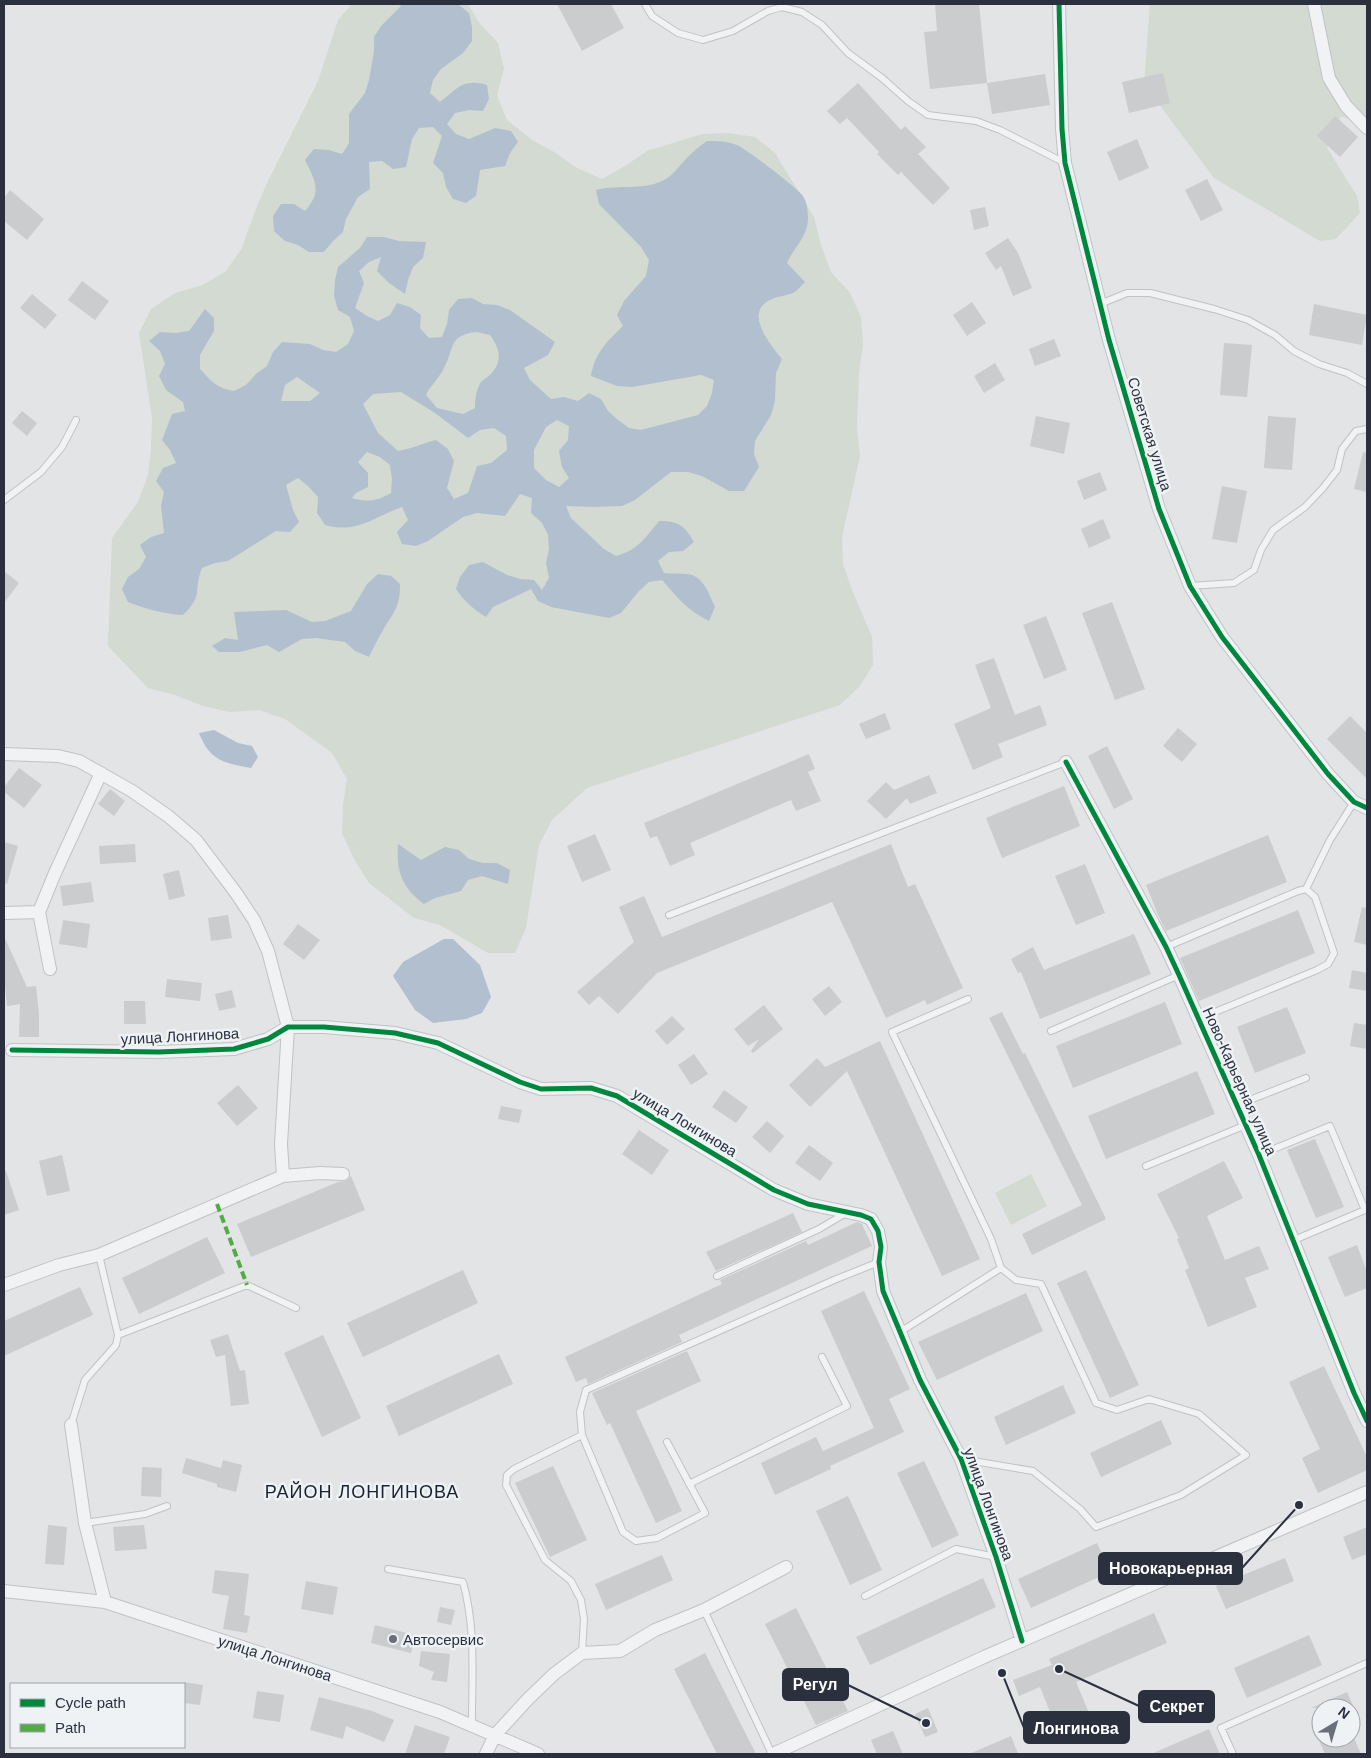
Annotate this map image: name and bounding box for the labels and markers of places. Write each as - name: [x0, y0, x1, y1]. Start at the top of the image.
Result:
- callout: Новокарьерная: [1099, 1553, 1242, 1584]
- place label: Автосервис: [403, 1631, 484, 1648]
- marker: Автосервис: [387, 1633, 399, 1645]
- callout: Регул: [783, 1669, 848, 1700]
- callout: Секрет: [1139, 1691, 1214, 1722]
- callout: Лонгинова: [1024, 1712, 1129, 1743]

